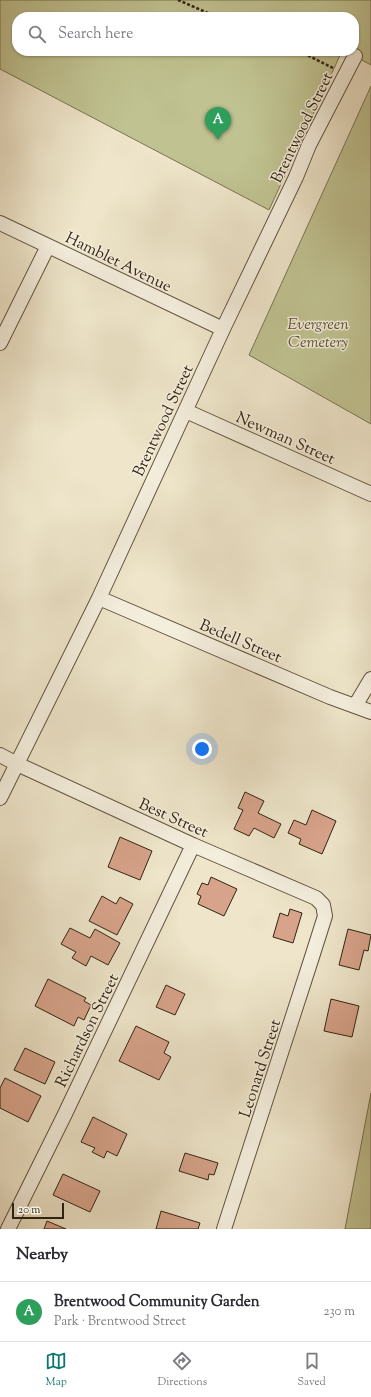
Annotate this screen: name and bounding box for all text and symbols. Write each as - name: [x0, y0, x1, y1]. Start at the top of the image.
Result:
- search box: [12, 12, 359, 56]
- icon: search: [26, 23, 48, 45]
- text: Search here: [58, 24, 133, 45]
- street label: Brentwood Street: [266, 68, 340, 188]
- pin: A: [205, 107, 231, 140]
- street label: Hamblet Avenue: [61, 228, 175, 299]
- park label: Evergreen Cemetery: [287, 314, 349, 355]
- street label: Brentwood Street: [128, 361, 200, 481]
- street label: Newman Street: [232, 407, 339, 472]
- street label: Bedell Street: [195, 615, 285, 670]
- your location: [192, 739, 212, 759]
- street label: Best Street: [134, 794, 212, 845]
- street label: Richardson Street: [51, 970, 126, 1092]
- street label: Leonard Street: [235, 1016, 288, 1121]
- scale bar: [12, 1201, 64, 1220]
- text: 20 m: [18, 1202, 40, 1218]
- text: Nearby: [16, 1243, 68, 1267]
- text: Brentwood Community Garden: [54, 1292, 260, 1313]
- text: A: [24, 1303, 34, 1321]
- text: 230 m: [323, 1303, 355, 1321]
- text: Park · Brentwood Street: [54, 1313, 186, 1331]
- tab: Map: [45, 1350, 67, 1390]
- tab: Directions: [158, 1350, 207, 1390]
- tab: Saved: [298, 1350, 326, 1390]

